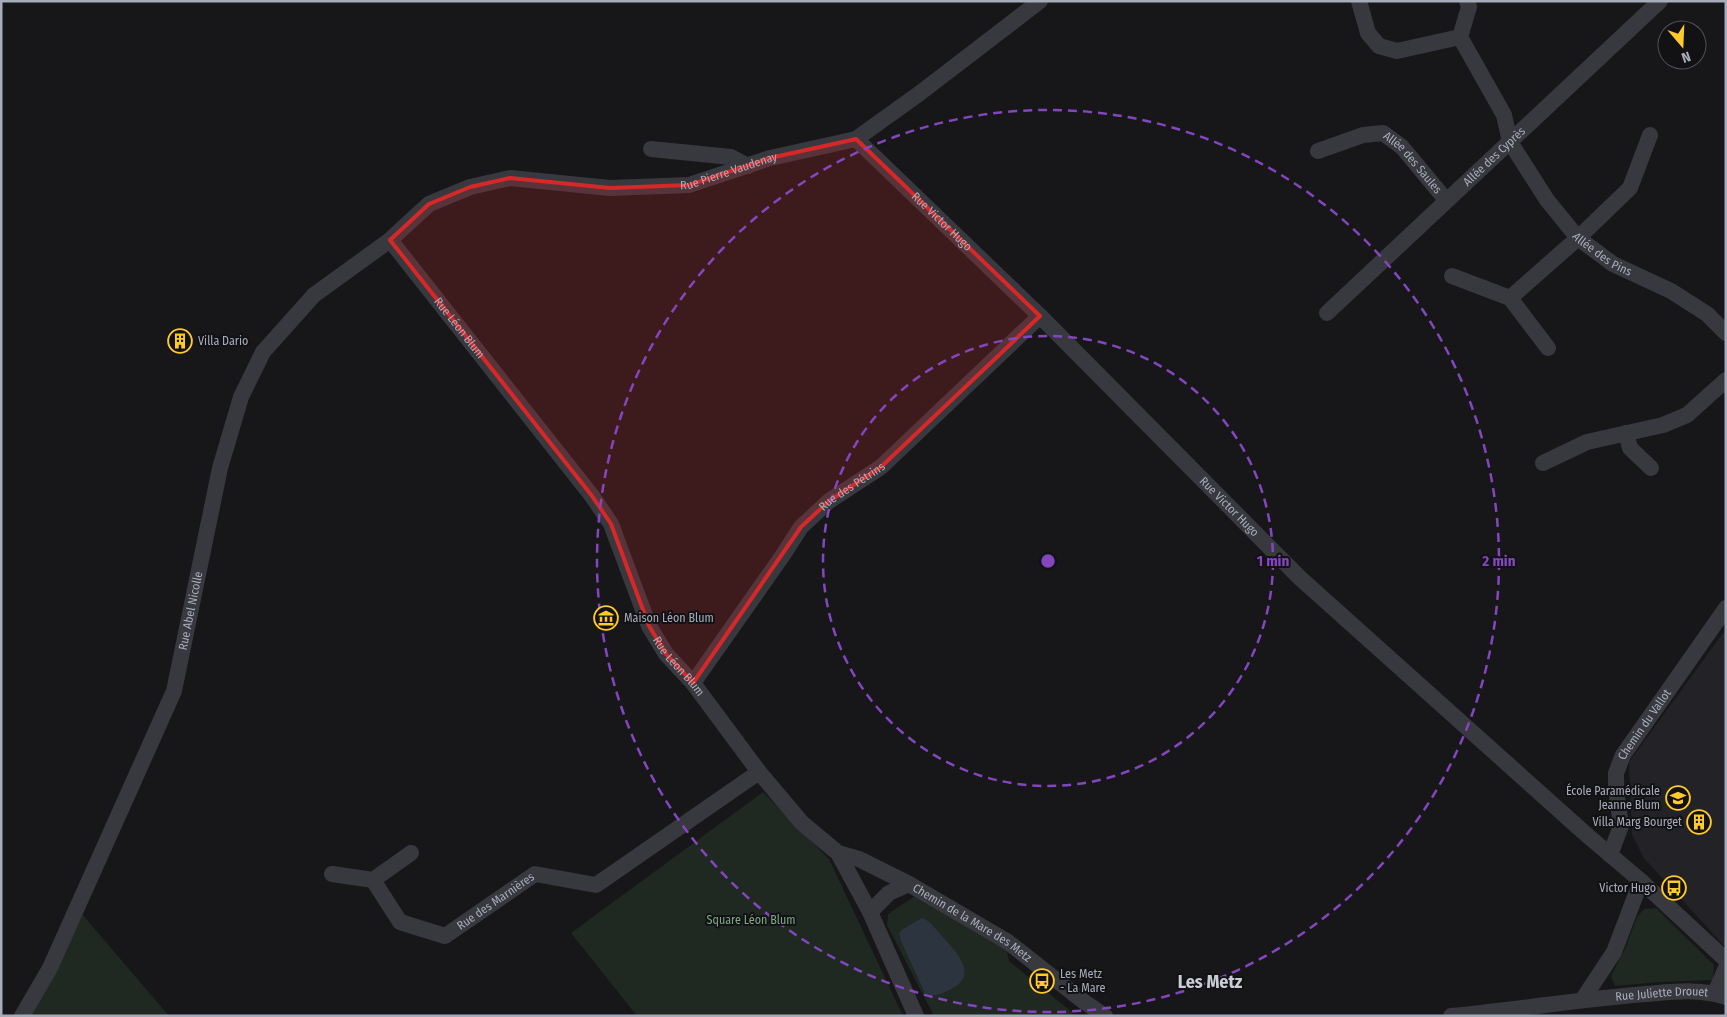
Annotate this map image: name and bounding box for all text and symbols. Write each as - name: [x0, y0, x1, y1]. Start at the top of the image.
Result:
- north arrow: [1657, 20, 1707, 70]
- text: N: [1679, 47, 1693, 66]
- street label: Allée des Cyprès: [1460, 124, 1528, 189]
- street label: Allée des Saules: [1381, 129, 1445, 196]
- street label: Rue Pierre Vaudenay: [680, 150, 779, 192]
- street label: Rue Victor Hugo: [909, 189, 975, 254]
- street label: Allée des Pins: [1569, 230, 1634, 279]
- street label: Rue Léon Blum: [431, 295, 488, 361]
- building icon: Villa Dario: [167, 328, 193, 354]
- place label: Villa Dario: [198, 334, 248, 348]
- street label: Rue des Pétrins: [816, 460, 888, 514]
- street label: Rue Victor Hugo: [1197, 474, 1262, 539]
- centre of rings: [1039, 552, 1057, 570]
- text: 1 min: [1257, 552, 1289, 570]
- text: 2 min: [1481, 552, 1516, 570]
- street label: Rue Abel Nicolle: [176, 570, 206, 651]
- museum icon: Maison Léon Blum: [593, 605, 619, 631]
- place label: Maison Léon Blum: [624, 611, 714, 625]
- street label: Rue Léon Blum: [650, 634, 707, 699]
- street label: Chemin du Vallot: [1615, 686, 1674, 761]
- place label: École Paramédicale Jeanne Blum: [1566, 783, 1660, 812]
- school or university icon: École Paramédicale Jeanne Blum: [1665, 785, 1691, 811]
- building icon: Villa Marg Bourget: [1686, 809, 1712, 835]
- place label: Villa Marg Bourget: [1593, 815, 1682, 829]
- street label: Rue des Marnières: [454, 870, 537, 933]
- bus stop icon: Victor Hugo: [1661, 875, 1687, 901]
- street label: Chemin de la Mare des Metz: [910, 881, 1035, 965]
- place label: Victor Hugo: [1599, 881, 1656, 895]
- park label: Square Léon Blum: [707, 913, 795, 927]
- place label: Les Metz - La Mare: [1060, 967, 1105, 995]
- bus stop icon: Les Metz - La Mare: [1029, 968, 1055, 994]
- district label: Les Metz: [1178, 971, 1243, 993]
- street label: Rue Juliette Drouet: [1615, 984, 1709, 1004]

